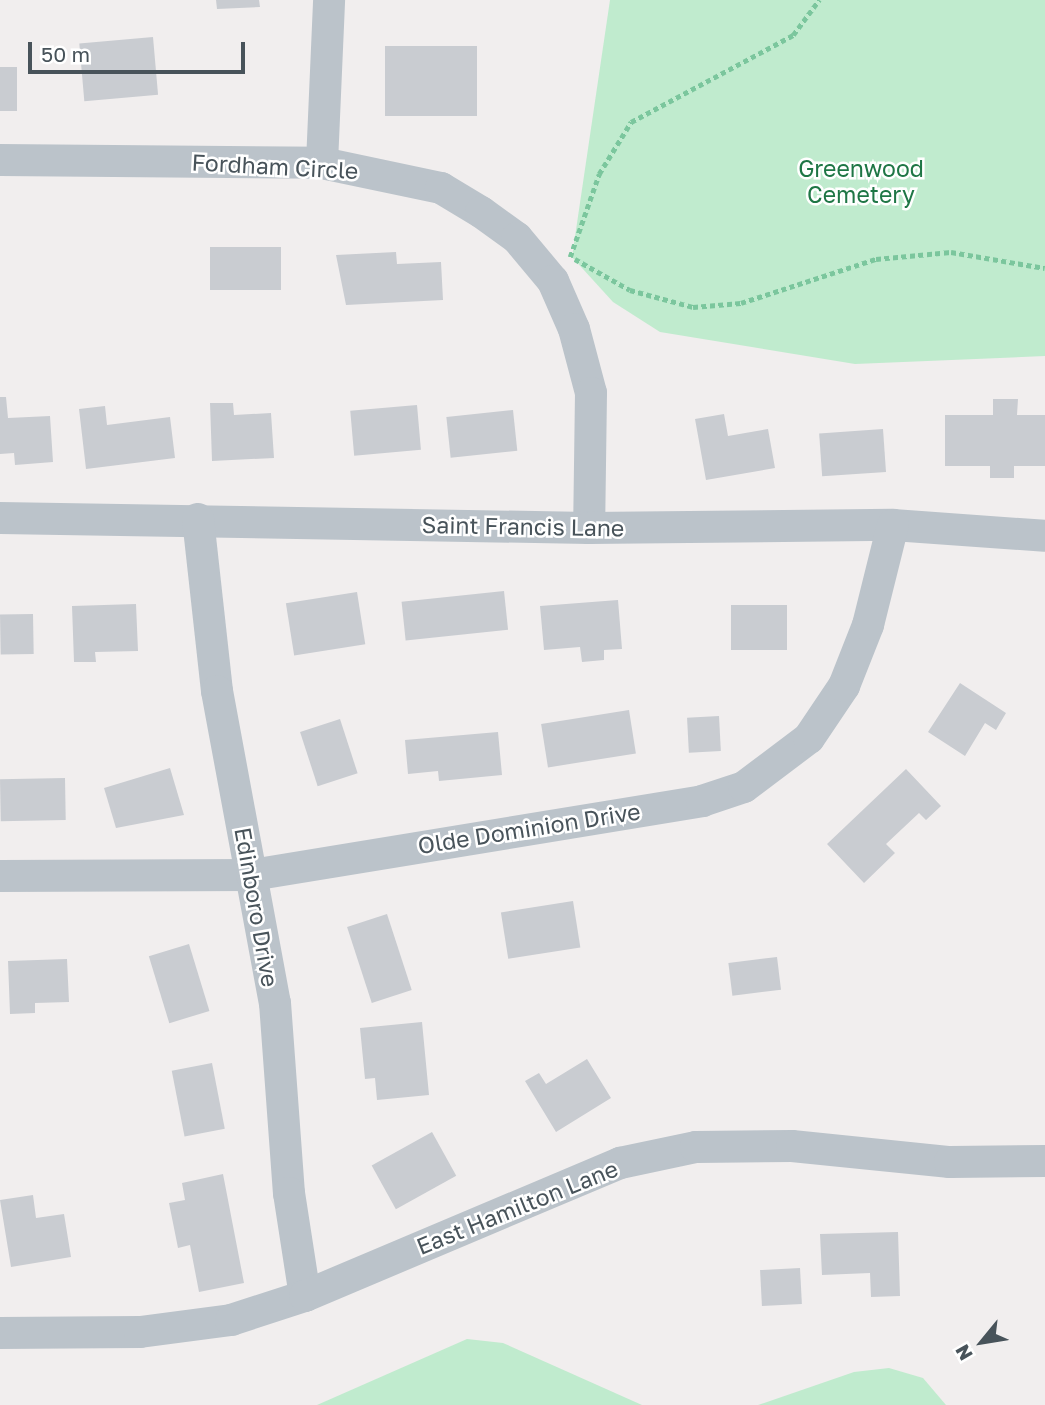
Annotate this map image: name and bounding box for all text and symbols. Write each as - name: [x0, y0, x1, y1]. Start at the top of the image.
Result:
- scale bar: [32, 28, 248, 72]
- text: 50 m: [41, 41, 90, 67]
- street label: Fordham Circle: [191, 148, 359, 184]
- park label: Greenwood Cemetery: [798, 154, 924, 208]
- street label: Saint Francis Lane: [421, 510, 625, 542]
- street label: Olde Dominion Drive: [416, 797, 642, 859]
- street label: Edinboro Drive: [229, 825, 285, 989]
- street label: East Hamilton Lane: [412, 1154, 622, 1260]
- north arrow: [947, 1307, 1017, 1377]
- text: N: [950, 1341, 977, 1365]

